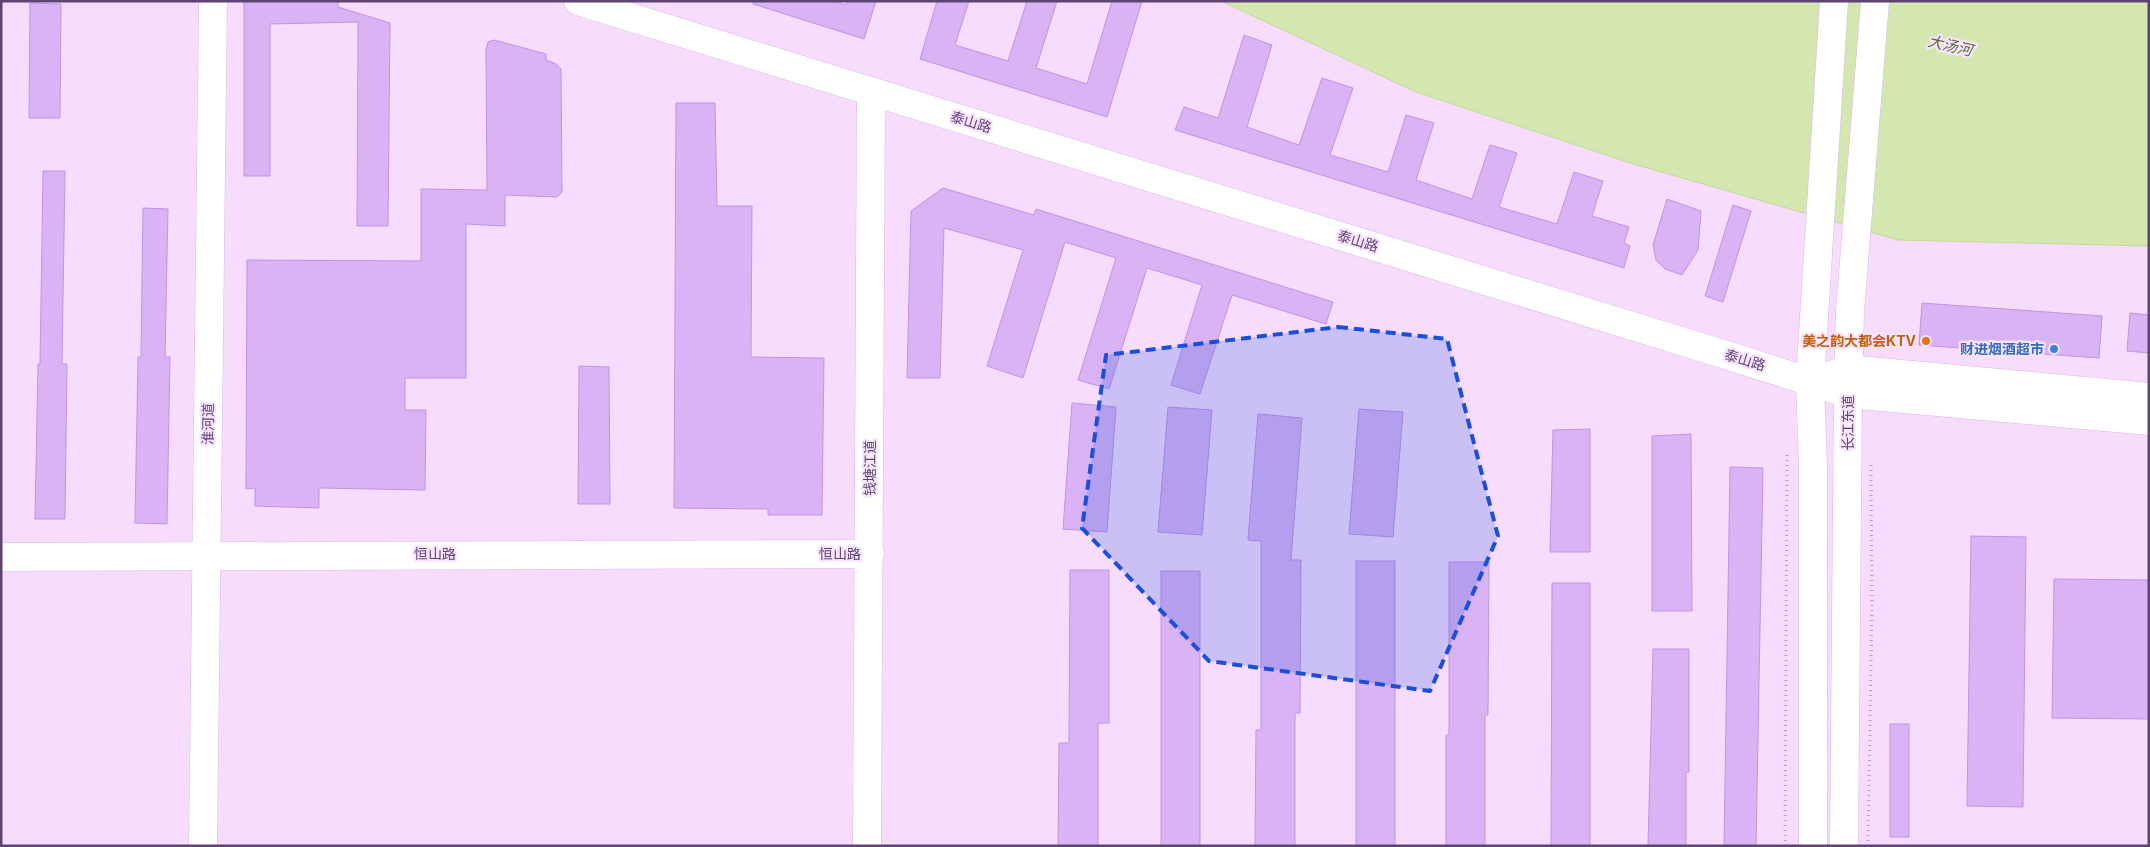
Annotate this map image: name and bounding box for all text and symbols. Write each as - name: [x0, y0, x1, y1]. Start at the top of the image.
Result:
- water label: 大汤河: [1926, 31, 1977, 61]
- street label: 泰山路: [949, 107, 994, 136]
- street label: 泰山路: [1336, 226, 1381, 255]
- place label: 美之韵大都会KTV: [1802, 332, 1917, 349]
- marker: 美之韵大都会KTV: [1920, 335, 1932, 347]
- place label: 财进烟酒超市: [1960, 340, 2044, 357]
- marker: 财进烟酒超市: [2048, 343, 2060, 355]
- street label: 泰山路: [1723, 345, 1768, 374]
- street label: 长江东道: [1839, 395, 1856, 451]
- street label: 淮河道: [199, 403, 216, 445]
- street label: 钱塘江道: [861, 440, 878, 496]
- street label: 恒山路: [414, 545, 456, 562]
- street label: 恒山路: [819, 545, 861, 562]

